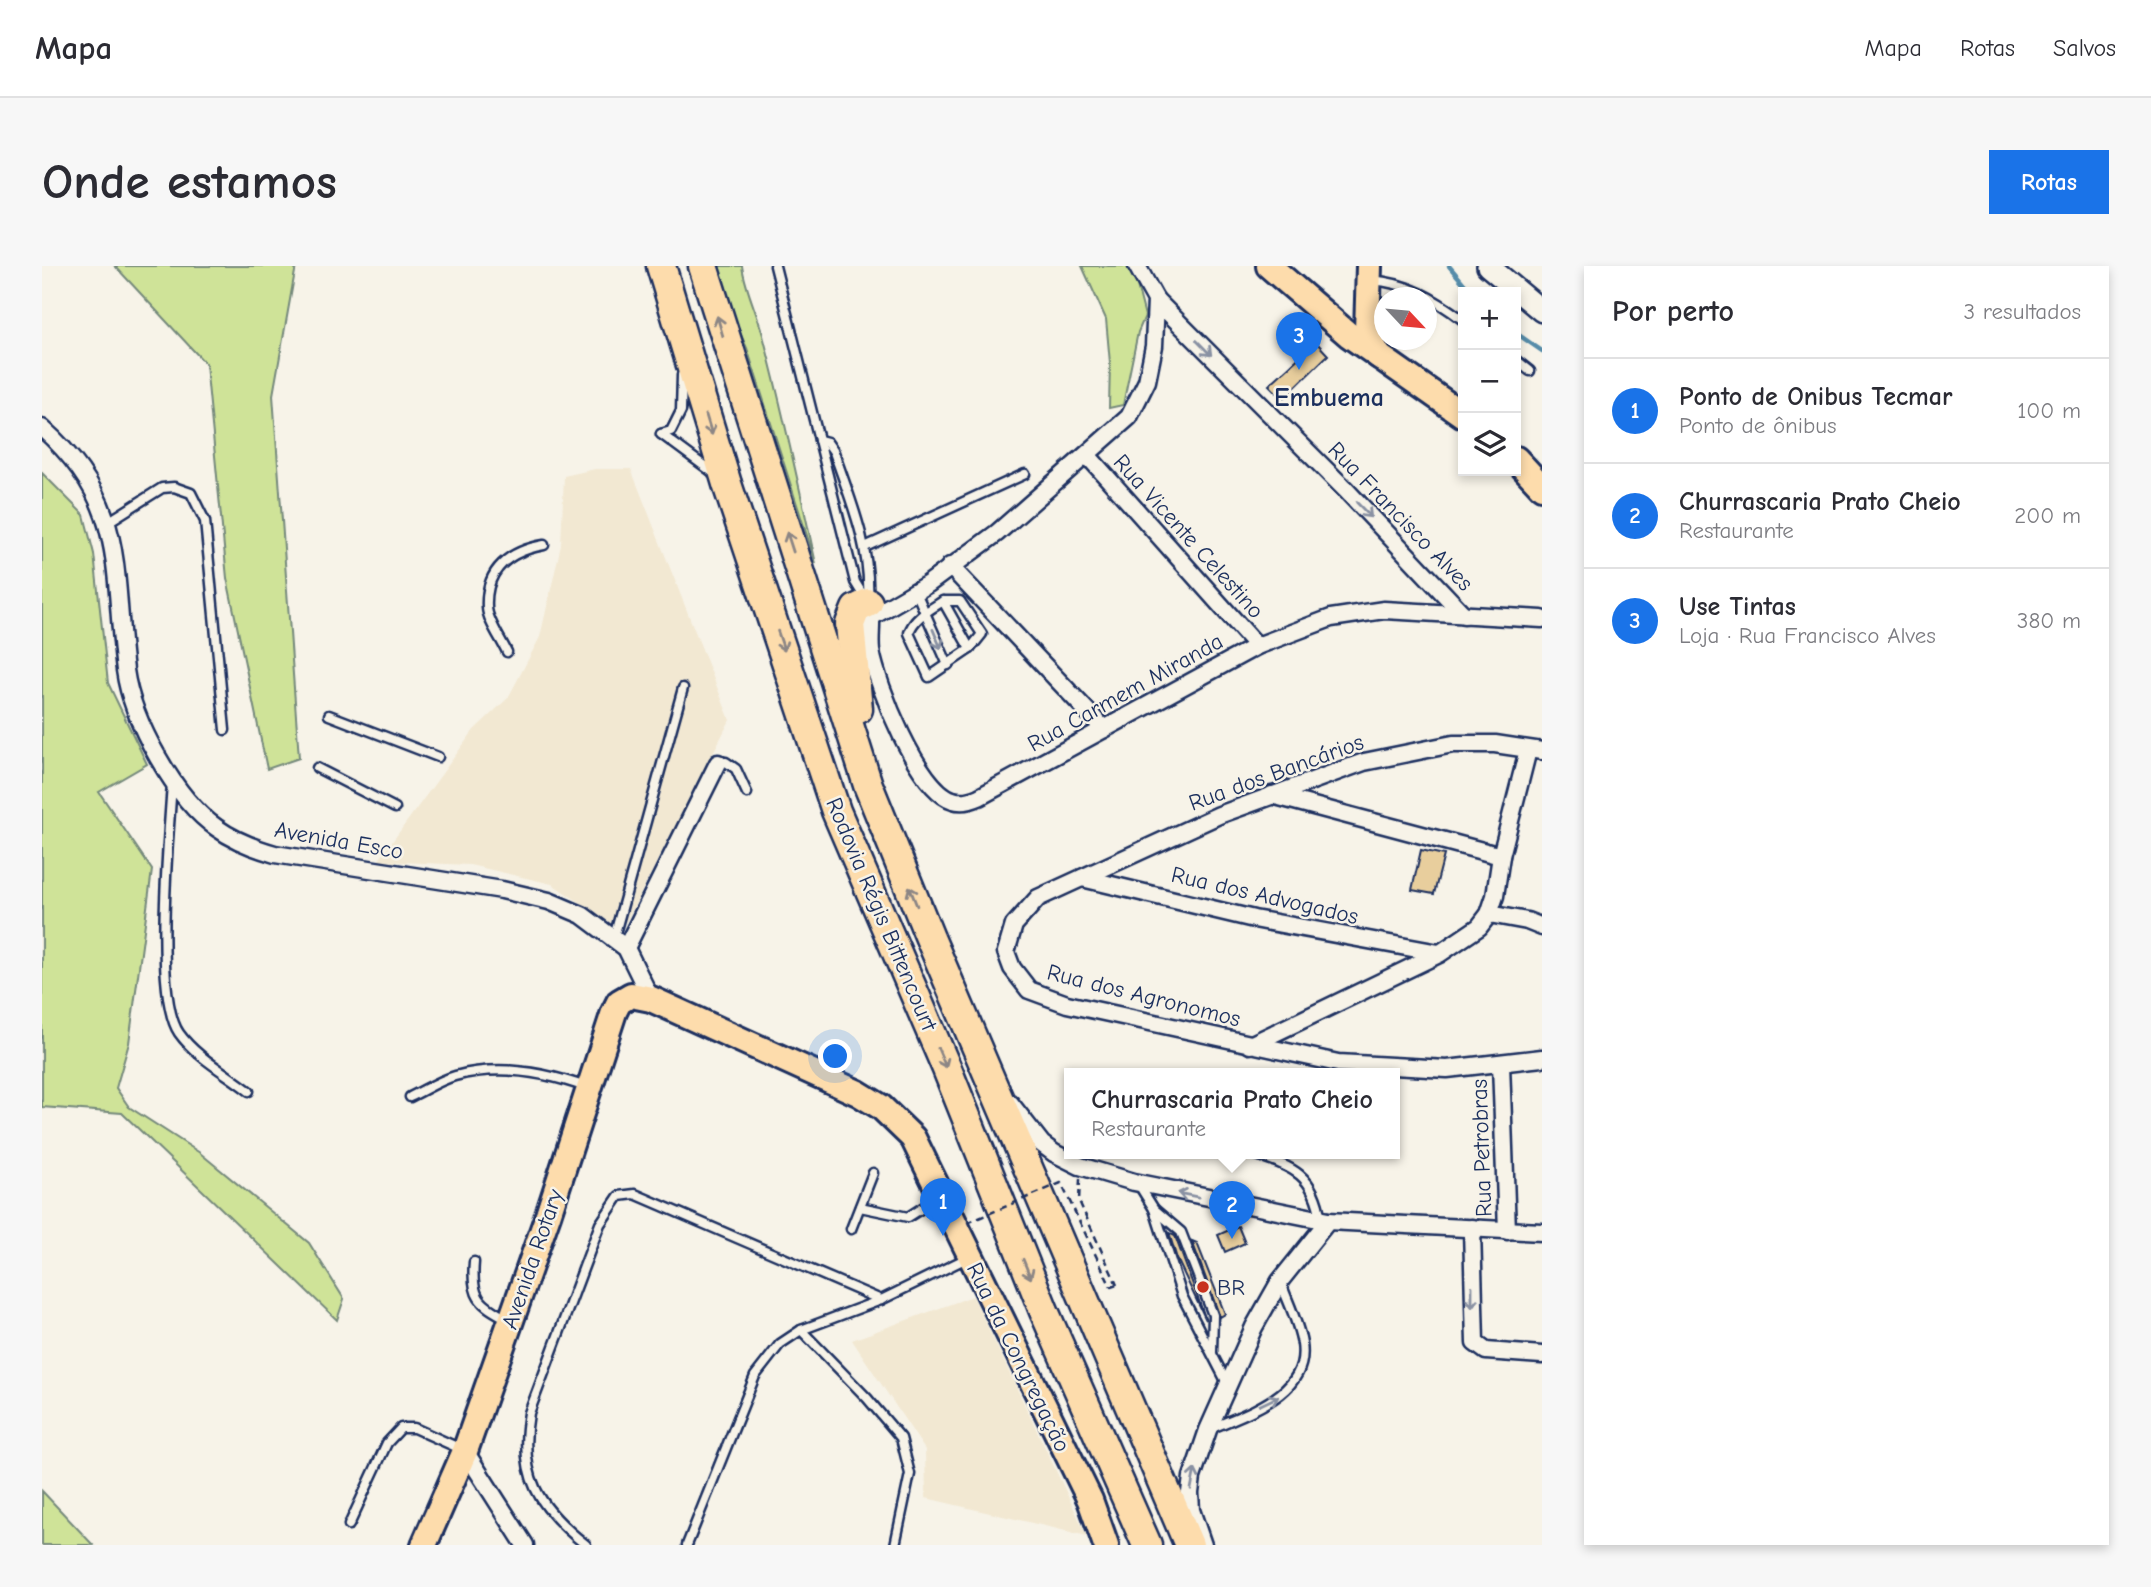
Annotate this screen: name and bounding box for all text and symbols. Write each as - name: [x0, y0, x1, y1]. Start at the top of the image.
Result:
- text: Mapa: [35, 29, 112, 67]
- text: Mapa: [1864, 34, 1922, 62]
- text: Rotas: [1960, 34, 2015, 62]
- text: Salvos: [2053, 34, 2116, 62]
- button: Rotas: [1989, 150, 2109, 214]
- text: Onde estamos: [42, 154, 337, 210]
- north arrow: [1374, 287, 1437, 350]
- map controls: [1458, 287, 1521, 476]
- button: +: [1458, 287, 1521, 350]
- text: Por perto: [1612, 294, 1734, 329]
- text: 3 resultados: [1964, 298, 2081, 325]
- pin: 3: [1276, 312, 1322, 370]
- one-way arrow: [713, 315, 726, 337]
- one-way arrow: [1195, 340, 1212, 357]
- button: −: [1458, 350, 1521, 413]
- text: Ponto de Onibus Tecmar: [1679, 382, 1953, 412]
- district label: Embuema: [1274, 383, 1384, 413]
- text: 1: [1630, 397, 1640, 424]
- text: 100 m: [2017, 397, 2081, 424]
- text: Ponto de ônibus: [1679, 412, 1837, 439]
- button: layers: [1458, 413, 1521, 476]
- one-way arrow: [703, 414, 716, 436]
- street label: Rua Francisco Alves: [1323, 436, 1479, 597]
- street label: Rua Vicente Celestino: [1108, 449, 1269, 624]
- text: Churrascaria Prato Cheio: [1679, 487, 1961, 517]
- one-way arrow: [1356, 501, 1373, 518]
- text: 2: [1629, 502, 1641, 529]
- text: 200 m: [2014, 502, 2081, 529]
- text: Restaurante: [1679, 517, 1794, 544]
- one-way arrow: [783, 532, 795, 554]
- text: Use Tintas: [1679, 592, 1796, 622]
- text: 3: [1629, 607, 1641, 634]
- text: 380 m: [2017, 607, 2081, 634]
- text: Loja · Rua Francisco Alves: [1679, 622, 1936, 649]
- one-way arrow: [931, 627, 944, 649]
- street label: Rua Carmem Miranda: [1023, 627, 1228, 757]
- one-way arrow: [776, 629, 788, 651]
- street label: Rua dos Bancários: [1185, 728, 1367, 817]
- street label: Rodovia Régis Bittencourt: [820, 794, 943, 1036]
- street label: Avenida Esco: [272, 816, 405, 865]
- street label: Rua dos Advogados: [1169, 861, 1361, 930]
- one-way arrow: [906, 885, 919, 907]
- street label: Rua dos Agronomos: [1044, 958, 1243, 1033]
- your location: [818, 1039, 852, 1073]
- one-way arrow: [936, 1047, 949, 1069]
- popup: [1064, 1068, 1400, 1159]
- street label: Rua Petrobras: [1466, 1078, 1497, 1218]
- text: Churrascaria Prato Cheio: [1091, 1085, 1373, 1115]
- text: Restaurante: [1091, 1115, 1206, 1142]
- pin: 1: [920, 1178, 966, 1236]
- pin: 2: [1209, 1181, 1255, 1239]
- street label: Avenida Rotary: [496, 1185, 569, 1333]
- one-way arrow: [1177, 1187, 1200, 1201]
- street label: Rua da Congregação: [961, 1258, 1076, 1456]
- one-way arrow: [1022, 1258, 1035, 1280]
- place label: BR: [1217, 1274, 1245, 1301]
- marker: BR: [1195, 1279, 1211, 1295]
- one-way arrow: [1466, 1285, 1479, 1308]
- one-way arrow: [1259, 1394, 1280, 1407]
- one-way arrow: [1186, 1468, 1200, 1491]

